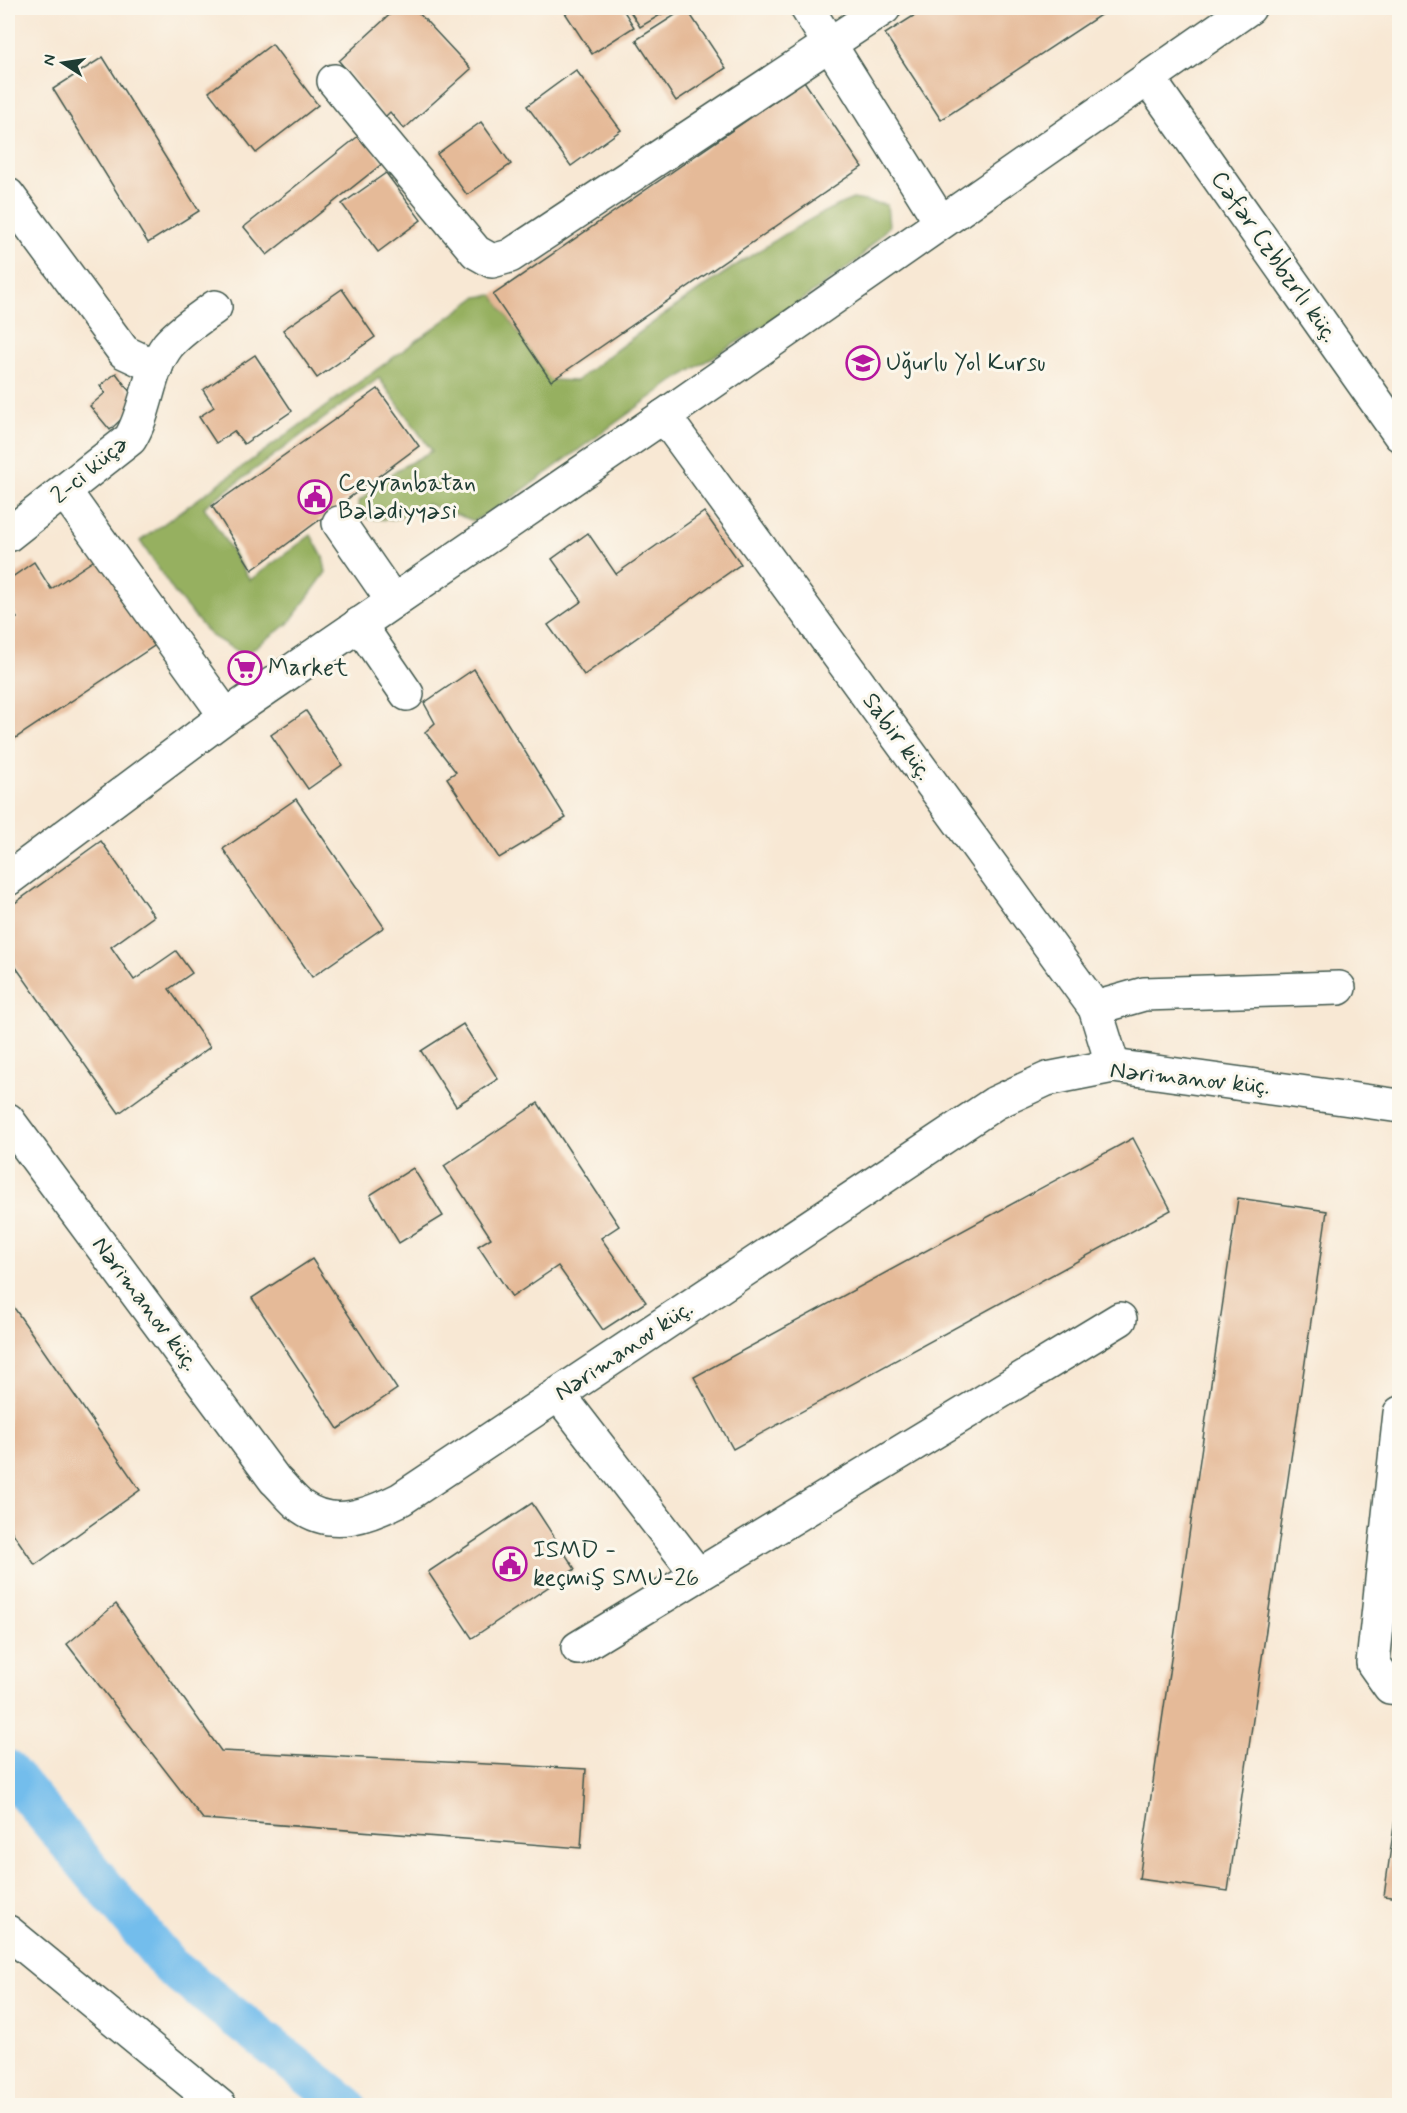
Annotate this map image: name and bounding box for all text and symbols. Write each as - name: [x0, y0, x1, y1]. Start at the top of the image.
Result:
- north arrow: [33, 33, 93, 93]
- text: N: [38, 53, 61, 68]
- street label: Cəfər Czbbzrlı küç.: [1203, 165, 1345, 349]
- school or university icon: Uğurlu Yol Kursu: [845, 345, 881, 381]
- place label: Uğurlu Yol Kursu: [886, 348, 1046, 379]
- street label: 2-ci küçə: [45, 429, 135, 511]
- place label: Ceyranbatan Bələdiyyəsi: [338, 468, 476, 527]
- public building icon: Ceyranbatan Bələdiyyəsi: [297, 479, 333, 515]
- supermarket icon: Market: [227, 650, 263, 686]
- place label: Market: [268, 653, 348, 684]
- street label: Sabir küç.: [855, 687, 939, 787]
- street label: Nərimanov küç.: [1108, 1055, 1272, 1103]
- street label: Nərimanov küç.: [84, 1230, 206, 1378]
- street label: Nərimanov küç.: [549, 1293, 699, 1409]
- place label: ISMD - keçmiş SMU-26: [533, 1535, 699, 1594]
- public building icon: ISMD - keçmiş SMU-26: [492, 1546, 528, 1582]

